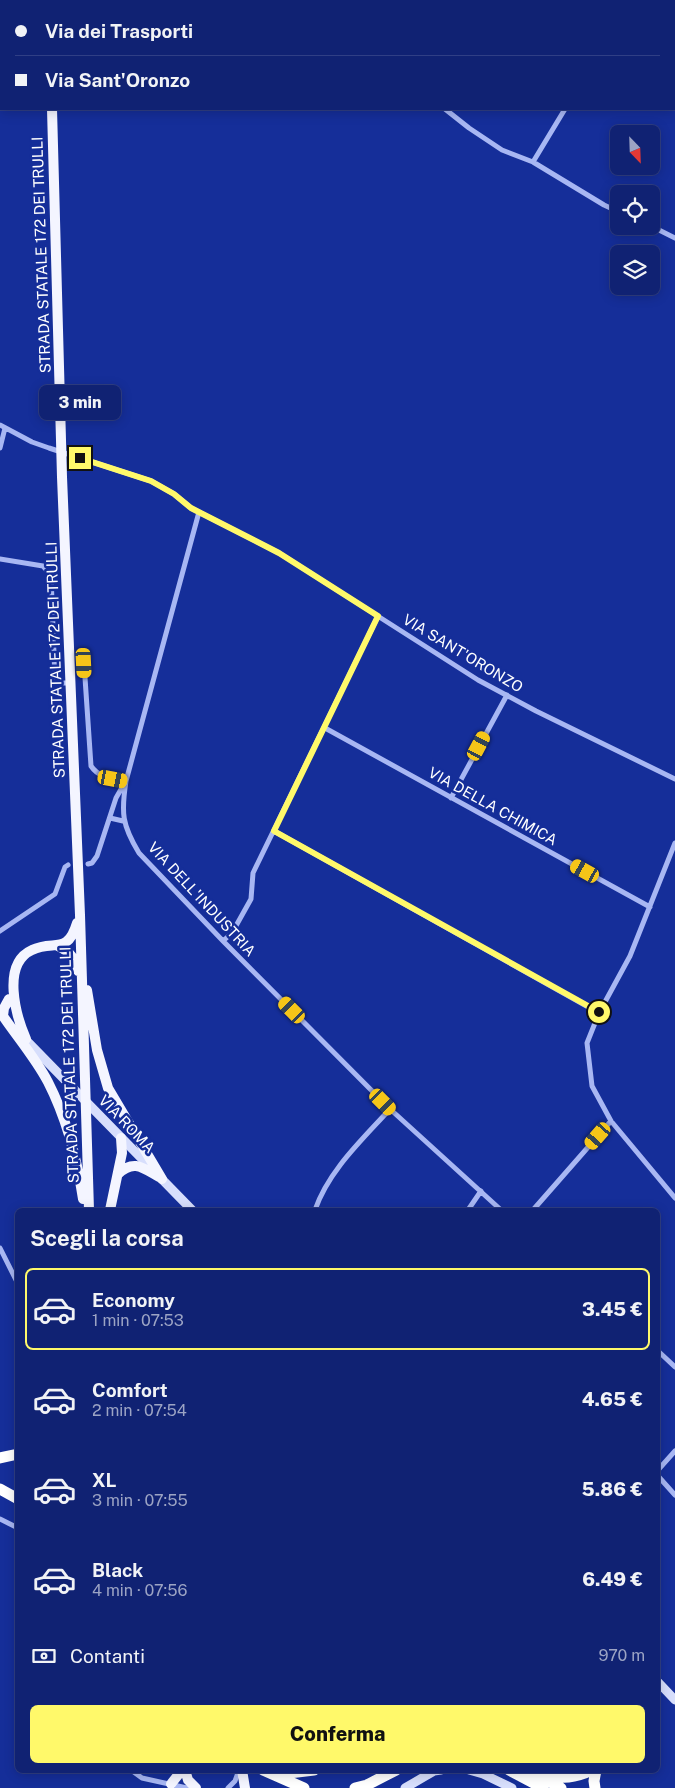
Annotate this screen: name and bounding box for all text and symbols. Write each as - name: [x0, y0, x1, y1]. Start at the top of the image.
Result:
- text: Via dei Trasporti: [45, 20, 193, 42]
- text: Via Sant'Oronzo: [45, 69, 190, 91]
- north arrow: [610, 125, 660, 175]
- map controls: [610, 125, 660, 295]
- street label: STRADA STATALE 172 DEI TRULLI: [28, 136, 54, 374]
- button: locate: [610, 185, 660, 235]
- button: layers: [610, 245, 660, 295]
- callout: 3 min: [39, 386, 121, 420]
- text: 3 min: [59, 393, 101, 412]
- route end: [69, 447, 91, 469]
- street label: STRADA STATALE 172 DEI TRULLI: [42, 541, 68, 779]
- street label: VIA SANT'ORONZO: [400, 610, 526, 696]
- car: [75, 648, 92, 678]
- car: [465, 729, 492, 763]
- street label: VIA DELLA CHIMICA: [426, 764, 561, 849]
- car: [96, 769, 129, 789]
- street label: VIA DELL'INDUSTRIA: [145, 838, 259, 960]
- car: [568, 857, 601, 885]
- street label: STRADA STATALE 172 DEI TRULLI: [56, 946, 82, 1184]
- car: [276, 994, 307, 1026]
- route start: [588, 1001, 610, 1023]
- car: [367, 1086, 398, 1118]
- street label: VIA ROMA: [95, 1092, 159, 1157]
- car: [582, 1120, 613, 1152]
- text: Scegli la corsa: [30, 1225, 184, 1251]
- icon: car: [32, 1287, 77, 1332]
- text: Economy: [92, 1289, 175, 1311]
- text: 3.45 €: [582, 1298, 643, 1320]
- text: 1 min · 07:53: [92, 1311, 184, 1330]
- icon: car: [32, 1377, 77, 1422]
- text: Comfort: [92, 1379, 168, 1401]
- text: 4.65 €: [582, 1388, 643, 1410]
- text: 2 min · 07:54: [92, 1401, 187, 1420]
- icon: car: [32, 1467, 77, 1512]
- text: XL: [92, 1469, 117, 1491]
- text: 5.86 €: [582, 1478, 643, 1500]
- text: 3 min · 07:55: [92, 1491, 188, 1510]
- icon: car: [32, 1557, 77, 1602]
- text: Black: [92, 1559, 143, 1581]
- text: 6.49 €: [582, 1568, 643, 1590]
- text: 4 min · 07:56: [92, 1581, 187, 1600]
- icon: cash: [30, 1642, 58, 1670]
- text: Contanti: [70, 1645, 145, 1667]
- text: 970 m: [598, 1646, 645, 1665]
- button: Conferma: [30, 1705, 645, 1763]

